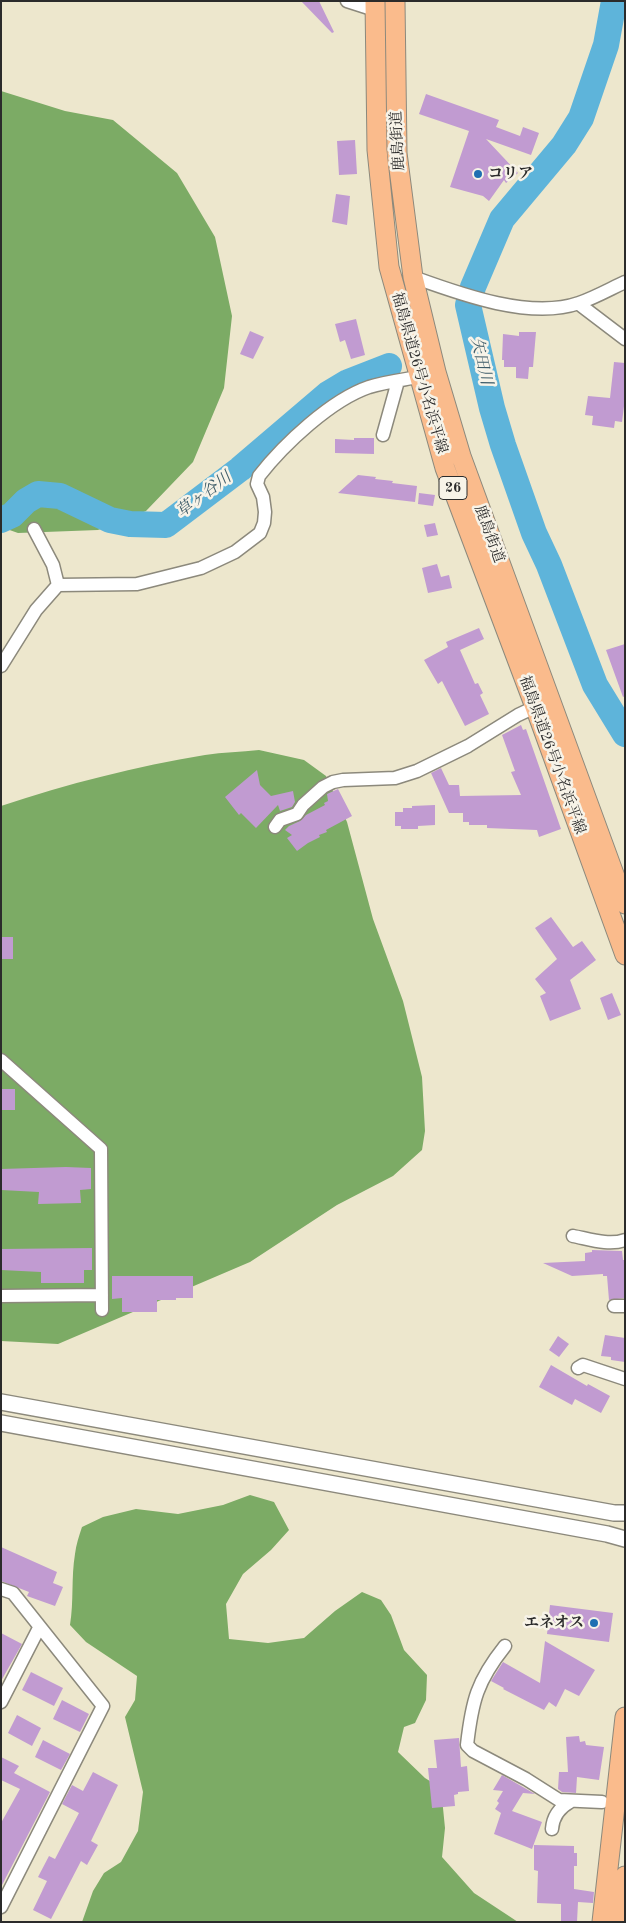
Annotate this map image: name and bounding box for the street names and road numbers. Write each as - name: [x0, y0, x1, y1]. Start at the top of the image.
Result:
- street label: 鹿島街道: [387, 111, 409, 171]
- street label: 福島県道26号小名浜平線: [387, 290, 451, 456]
- road number: 26: [439, 476, 467, 499]
- street label: 鹿島街道: [470, 503, 508, 565]
- street label: 福島県道26号小名浜平線: [515, 673, 589, 837]

